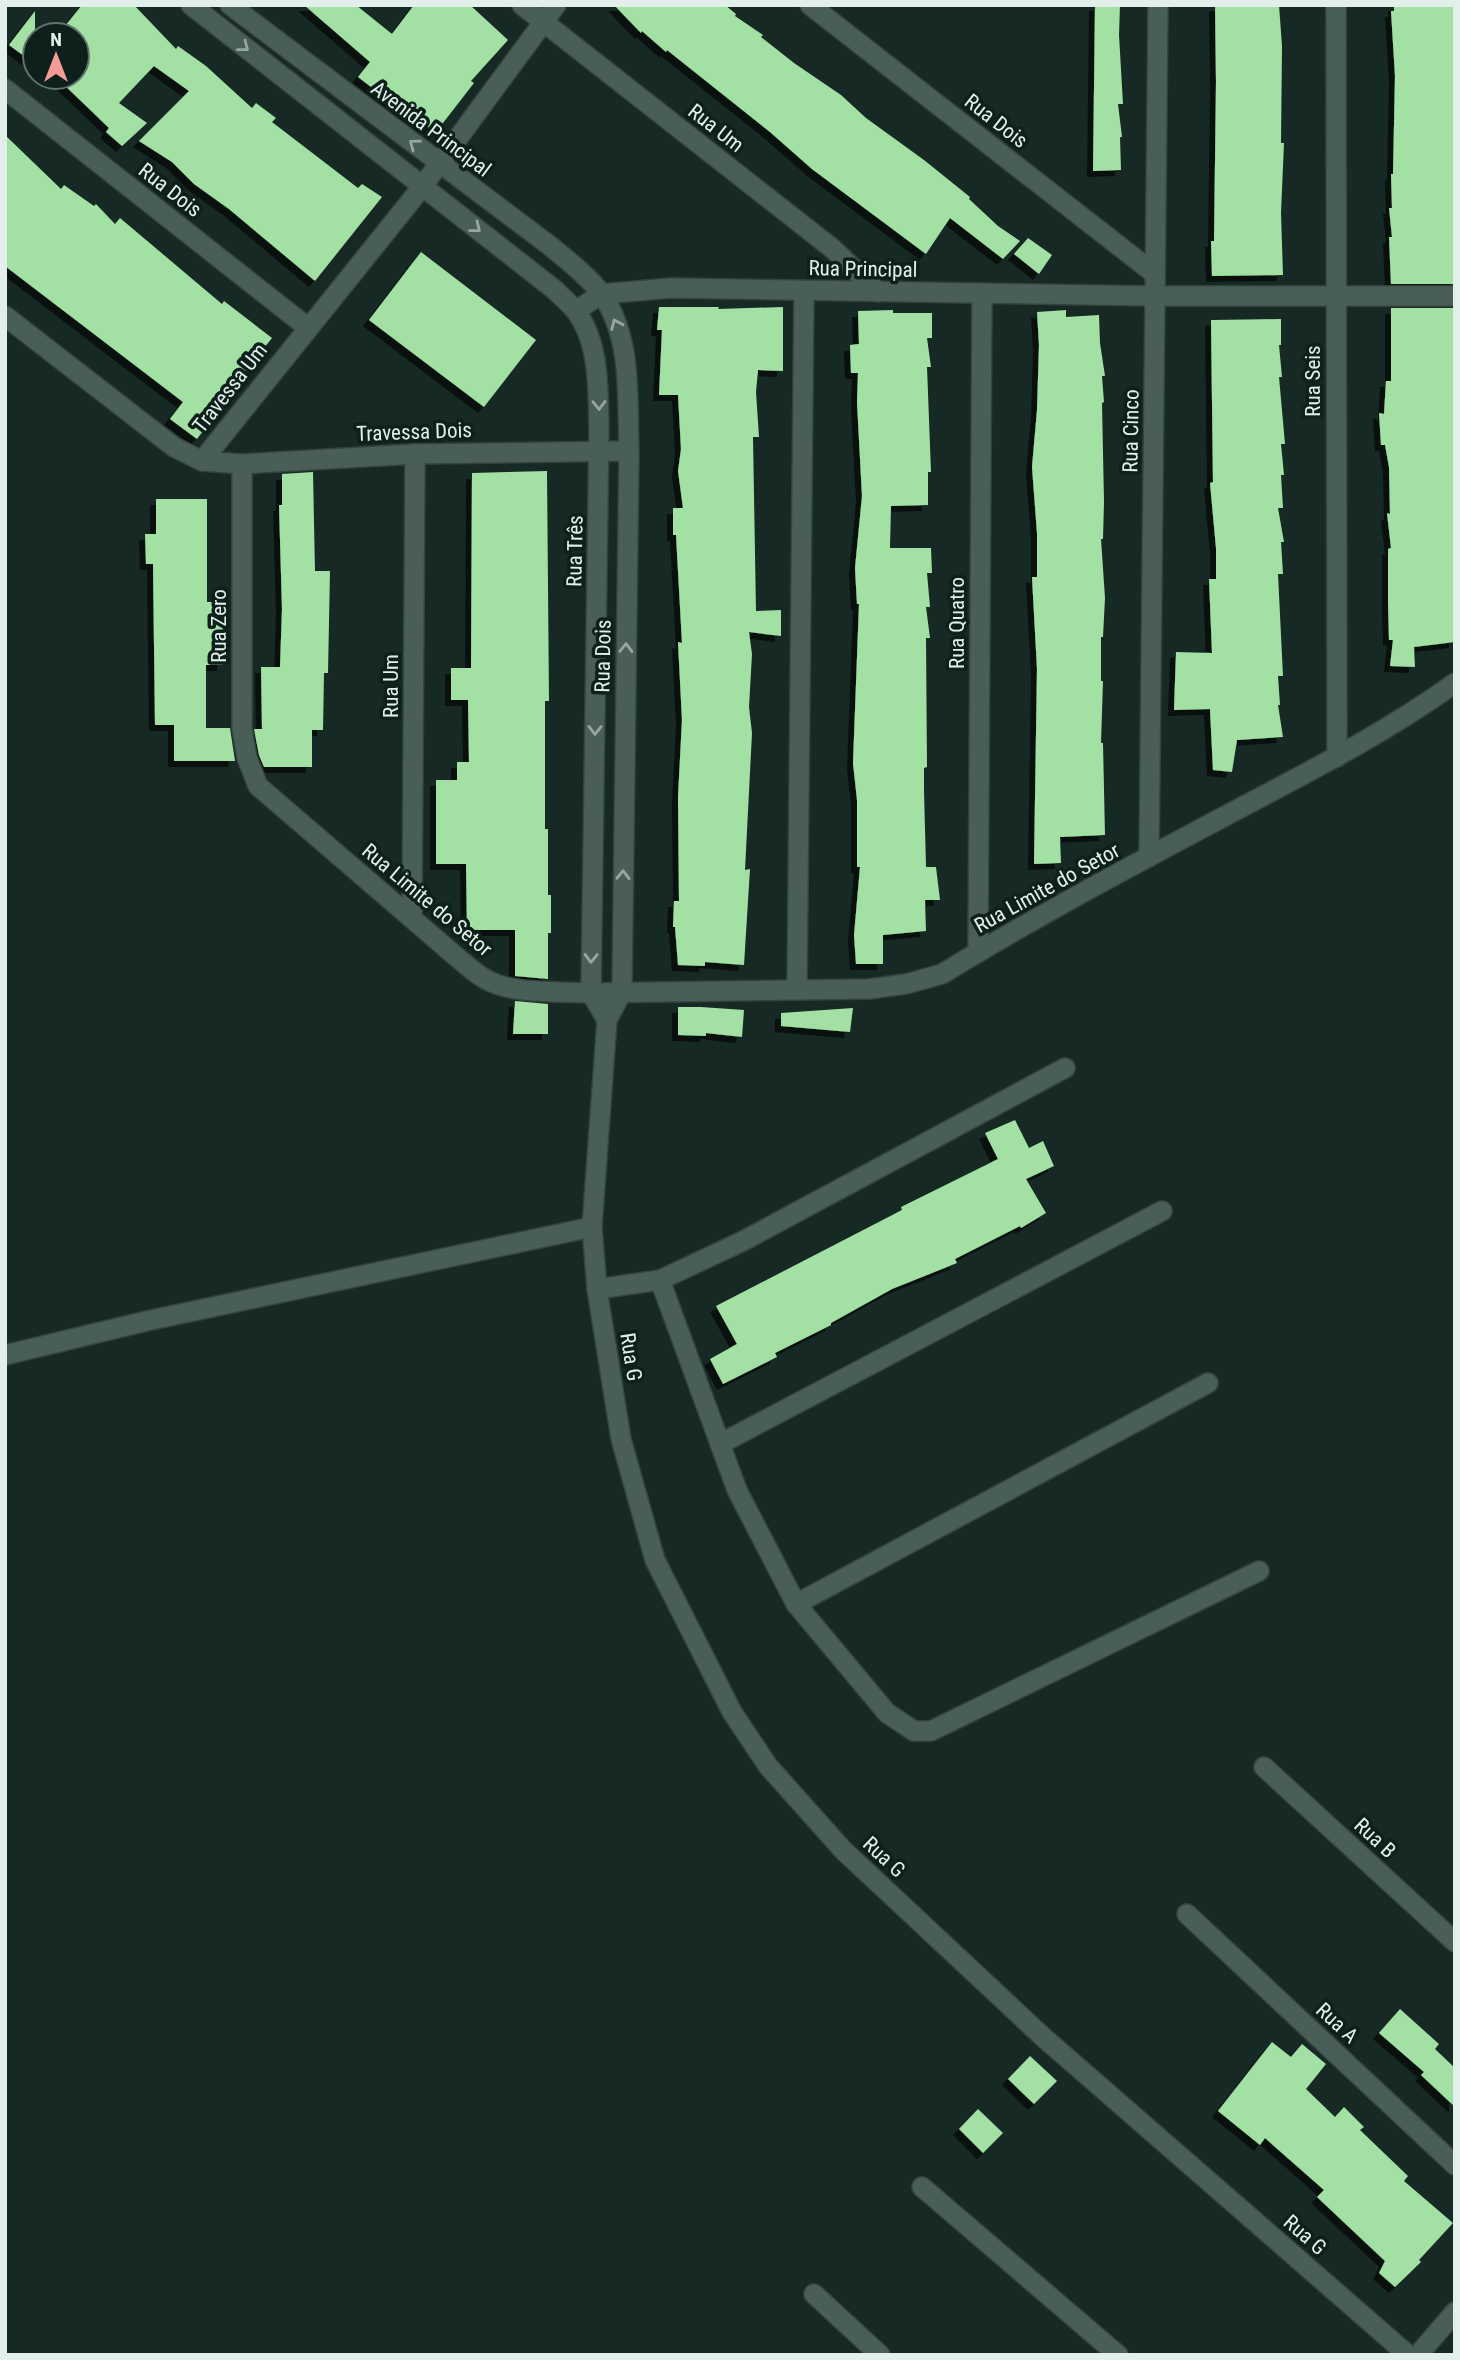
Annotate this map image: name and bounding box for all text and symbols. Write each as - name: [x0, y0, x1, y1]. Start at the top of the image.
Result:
- north arrow: [21, 21, 91, 91]
- text: N: [50, 28, 62, 51]
- one-way arrow: [237, 39, 249, 52]
- street label: Avenida Principal: [367, 76, 495, 182]
- street label: Rua Dois: [960, 89, 1032, 153]
- street label: Rua Um: [683, 99, 749, 157]
- one-way arrow: [409, 140, 422, 153]
- street label: Rua Dois: [134, 158, 206, 222]
- one-way arrow: [468, 220, 481, 233]
- street label: Rua Principal: [808, 256, 918, 282]
- one-way arrow: [610, 319, 624, 331]
- street label: Travessa Um: [188, 339, 272, 437]
- street label: Rua Seis: [1301, 345, 1325, 417]
- street label: Rua Cinco: [1118, 389, 1144, 473]
- one-way arrow: [591, 399, 606, 410]
- street label: Travessa Dois: [356, 418, 472, 446]
- street label: Rua Três: [562, 515, 588, 587]
- street label: Rua Quatro: [945, 577, 969, 669]
- street label: Rua Zero: [207, 589, 231, 663]
- street label: Rua Dois: [590, 619, 616, 693]
- one-way arrow: [618, 642, 634, 652]
- street label: Rua Um: [379, 654, 403, 718]
- one-way arrow: [587, 725, 603, 736]
- street label: Rua Limite do Setor: [970, 838, 1124, 938]
- street label: Rua Limite do Setor: [357, 839, 497, 961]
- one-way arrow: [615, 869, 631, 880]
- one-way arrow: [584, 952, 599, 963]
- street label: Rua G: [615, 1331, 647, 1383]
- street label: Rua B: [1349, 1813, 1401, 1863]
- street label: Rua G: [858, 1832, 910, 1882]
- street label: Rua A: [1311, 1998, 1363, 2048]
- street label: Rua G: [1279, 2210, 1331, 2260]

